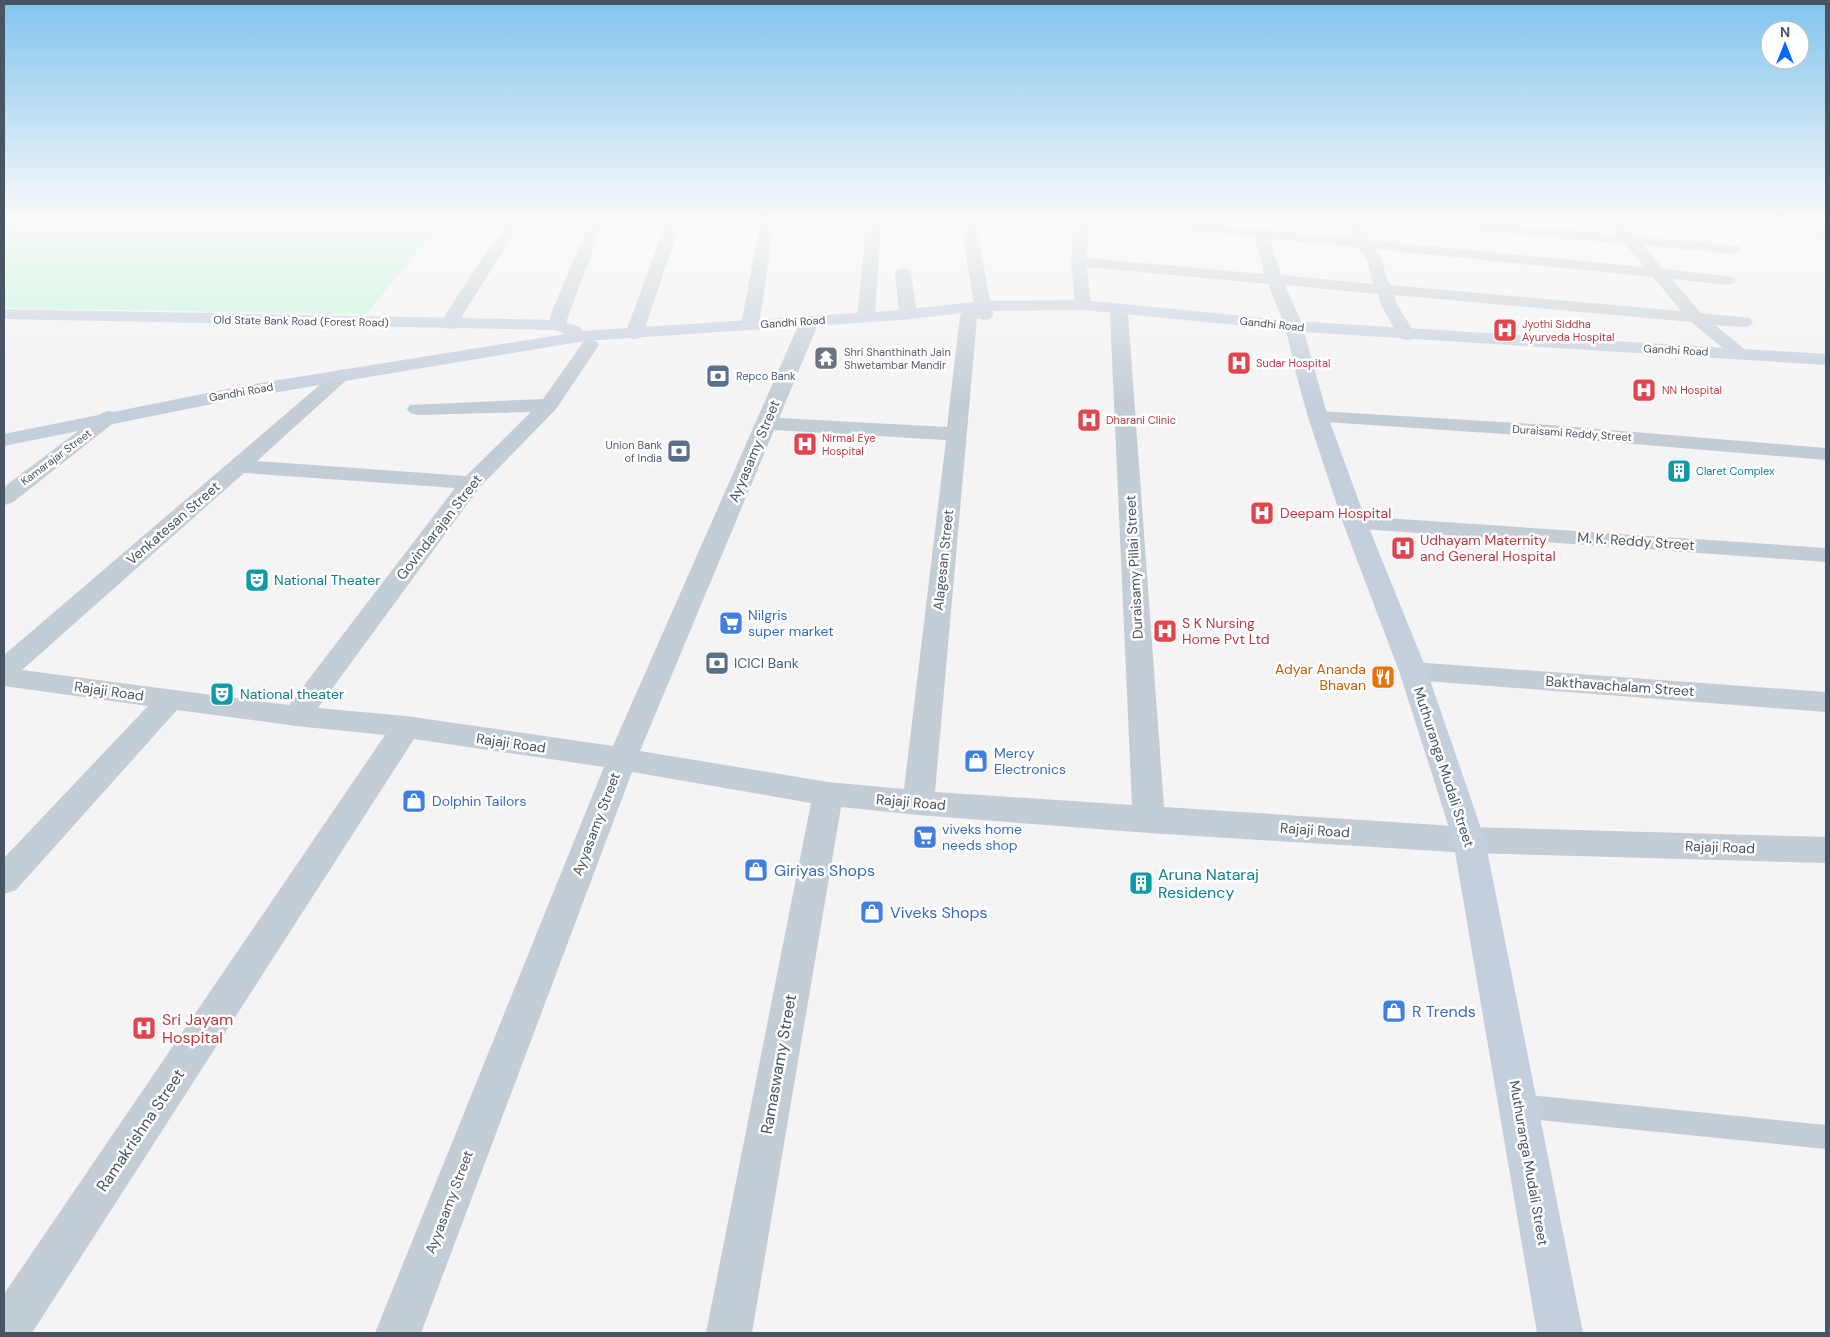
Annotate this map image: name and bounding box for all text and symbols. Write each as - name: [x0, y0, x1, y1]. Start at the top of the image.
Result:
- north arrow: [1760, 20, 1810, 70]
- text: N: [1780, 23, 1790, 41]
- street label: Old State Bank Road (Forest Road): [213, 312, 389, 330]
- street label: Gandhi Road: [760, 313, 826, 331]
- street label: Gandhi Road: [1239, 314, 1305, 334]
- hospital icon: Jyothi Siddha Ayurveda Hospital: [1492, 317, 1518, 343]
- place label: Jyothi Siddha Ayurveda Hospital: [1522, 317, 1615, 344]
- street label: Gandhi Road: [1643, 341, 1709, 359]
- temple icon: Shri Shanthinath Jain Shwetambar Mandir: [813, 345, 839, 371]
- place label: Shri Shanthinath Jain Shwetambar Mandir: [844, 345, 951, 372]
- hospital icon: Sudar Hospital: [1226, 350, 1252, 376]
- place label: Sudar Hospital: [1256, 356, 1330, 370]
- bank icon: Repco Bank: [705, 363, 731, 389]
- place label: Repco Bank: [736, 369, 796, 383]
- hospital icon: NN Hospital: [1631, 377, 1657, 403]
- street label: Gandhi Road: [208, 379, 274, 405]
- place label: NN Hospital: [1662, 383, 1722, 397]
- street label: Ayyasamy Street: [724, 397, 784, 505]
- hospital icon: Dharani Clinic: [1076, 407, 1102, 433]
- place label: Dharani Clinic: [1106, 413, 1176, 427]
- street label: Duraisami Reddy Street: [1512, 422, 1632, 444]
- street label: Kamarajar Street: [18, 426, 94, 488]
- hospital icon: Nirmal Eye Hospital: [792, 431, 818, 457]
- place label: Nirmal Eye Hospital: [822, 431, 876, 458]
- place label: Union Bank of India: [606, 438, 662, 465]
- bank icon: Union Bank of India: [666, 438, 692, 464]
- building icon: Claret Complex: [1666, 458, 1692, 484]
- place label: Claret Complex: [1696, 464, 1775, 478]
- street label: Govindarajan Street: [392, 471, 486, 583]
- street label: Venkatesan Street: [122, 477, 224, 569]
- street label: Duraisamy Pillai Street: [1121, 494, 1147, 640]
- hospital icon: Deepam Hospital: [1249, 500, 1275, 526]
- place label: Deepam Hospital: [1280, 504, 1391, 522]
- street label: Alagesan Street: [929, 509, 957, 611]
- street label: M. K. Reddy Street: [1577, 528, 1695, 554]
- place label: Udhayam Maternity and General Hospital: [1420, 531, 1556, 565]
- hospital icon: Udhayam Maternity and General Hospital: [1390, 535, 1416, 561]
- theatre icon: National Theater: [244, 567, 270, 593]
- place label: National Theater: [274, 571, 380, 589]
- place label: Nilgris super market: [748, 606, 834, 640]
- supermarket icon: Nilgris super market: [718, 610, 744, 636]
- place label: S K Nursing Home Pvt Ltd: [1182, 614, 1270, 648]
- hospital icon: S K Nursing Home Pvt Ltd: [1152, 618, 1178, 644]
- bank icon: ICICI Bank: [704, 650, 730, 676]
- place label: ICICI Bank: [734, 654, 799, 672]
- place label: Adyar Ananda Bhavan: [1275, 660, 1366, 694]
- restaurant icon: Adyar Ananda Bhavan: [1370, 664, 1396, 690]
- street label: Bakthavachalam Street: [1545, 672, 1695, 700]
- street label: Rajaji Road: [73, 677, 145, 705]
- theatre icon: National theater: [209, 681, 235, 707]
- place label: National theater: [240, 685, 344, 703]
- street label: Muthuranga Mudali Street: [1410, 685, 1478, 849]
- street label: Rajaji Road: [475, 729, 547, 757]
- place label: Mercy Electronics: [994, 744, 1066, 778]
- shop icon: Mercy Electronics: [963, 748, 989, 774]
- street label: Ayyasamy Street: [568, 770, 624, 878]
- shop icon: Dolphin Tailors: [401, 788, 427, 814]
- street label: Rajaji Road: [875, 790, 947, 814]
- place label: Dolphin Tailors: [432, 792, 526, 810]
- street label: Rajaji Road: [1280, 819, 1350, 841]
- place label: viveks home needs shop: [942, 820, 1022, 854]
- supermarket icon: viveks home needs shop: [912, 824, 938, 850]
- street label: Rajaji Road: [1685, 837, 1755, 857]
- shop icon: Giriyas Shops: [743, 857, 769, 883]
- place label: Giriyas Shops: [774, 860, 875, 881]
- place label: Aruna Nataraj Residency: [1158, 864, 1259, 903]
- building icon: Aruna Nataraj Residency: [1128, 870, 1154, 896]
- shop icon: Viveks Shops: [859, 899, 885, 925]
- place label: Viveks Shops: [890, 902, 988, 923]
- street label: Ramaswamy Street: [756, 992, 801, 1136]
- shop icon: R Trends: [1381, 998, 1407, 1024]
- place label: R Trends: [1412, 1001, 1476, 1022]
- place label: Sri Jayam Hospital: [162, 1009, 233, 1048]
- hospital icon: Sri Jayam Hospital: [131, 1015, 157, 1041]
- street label: Ramakrishna Street: [92, 1065, 189, 1196]
- street label: Muthuranga Mudali Street: [1506, 1079, 1552, 1247]
- street label: Ayyasamy Street: [421, 1148, 477, 1256]

